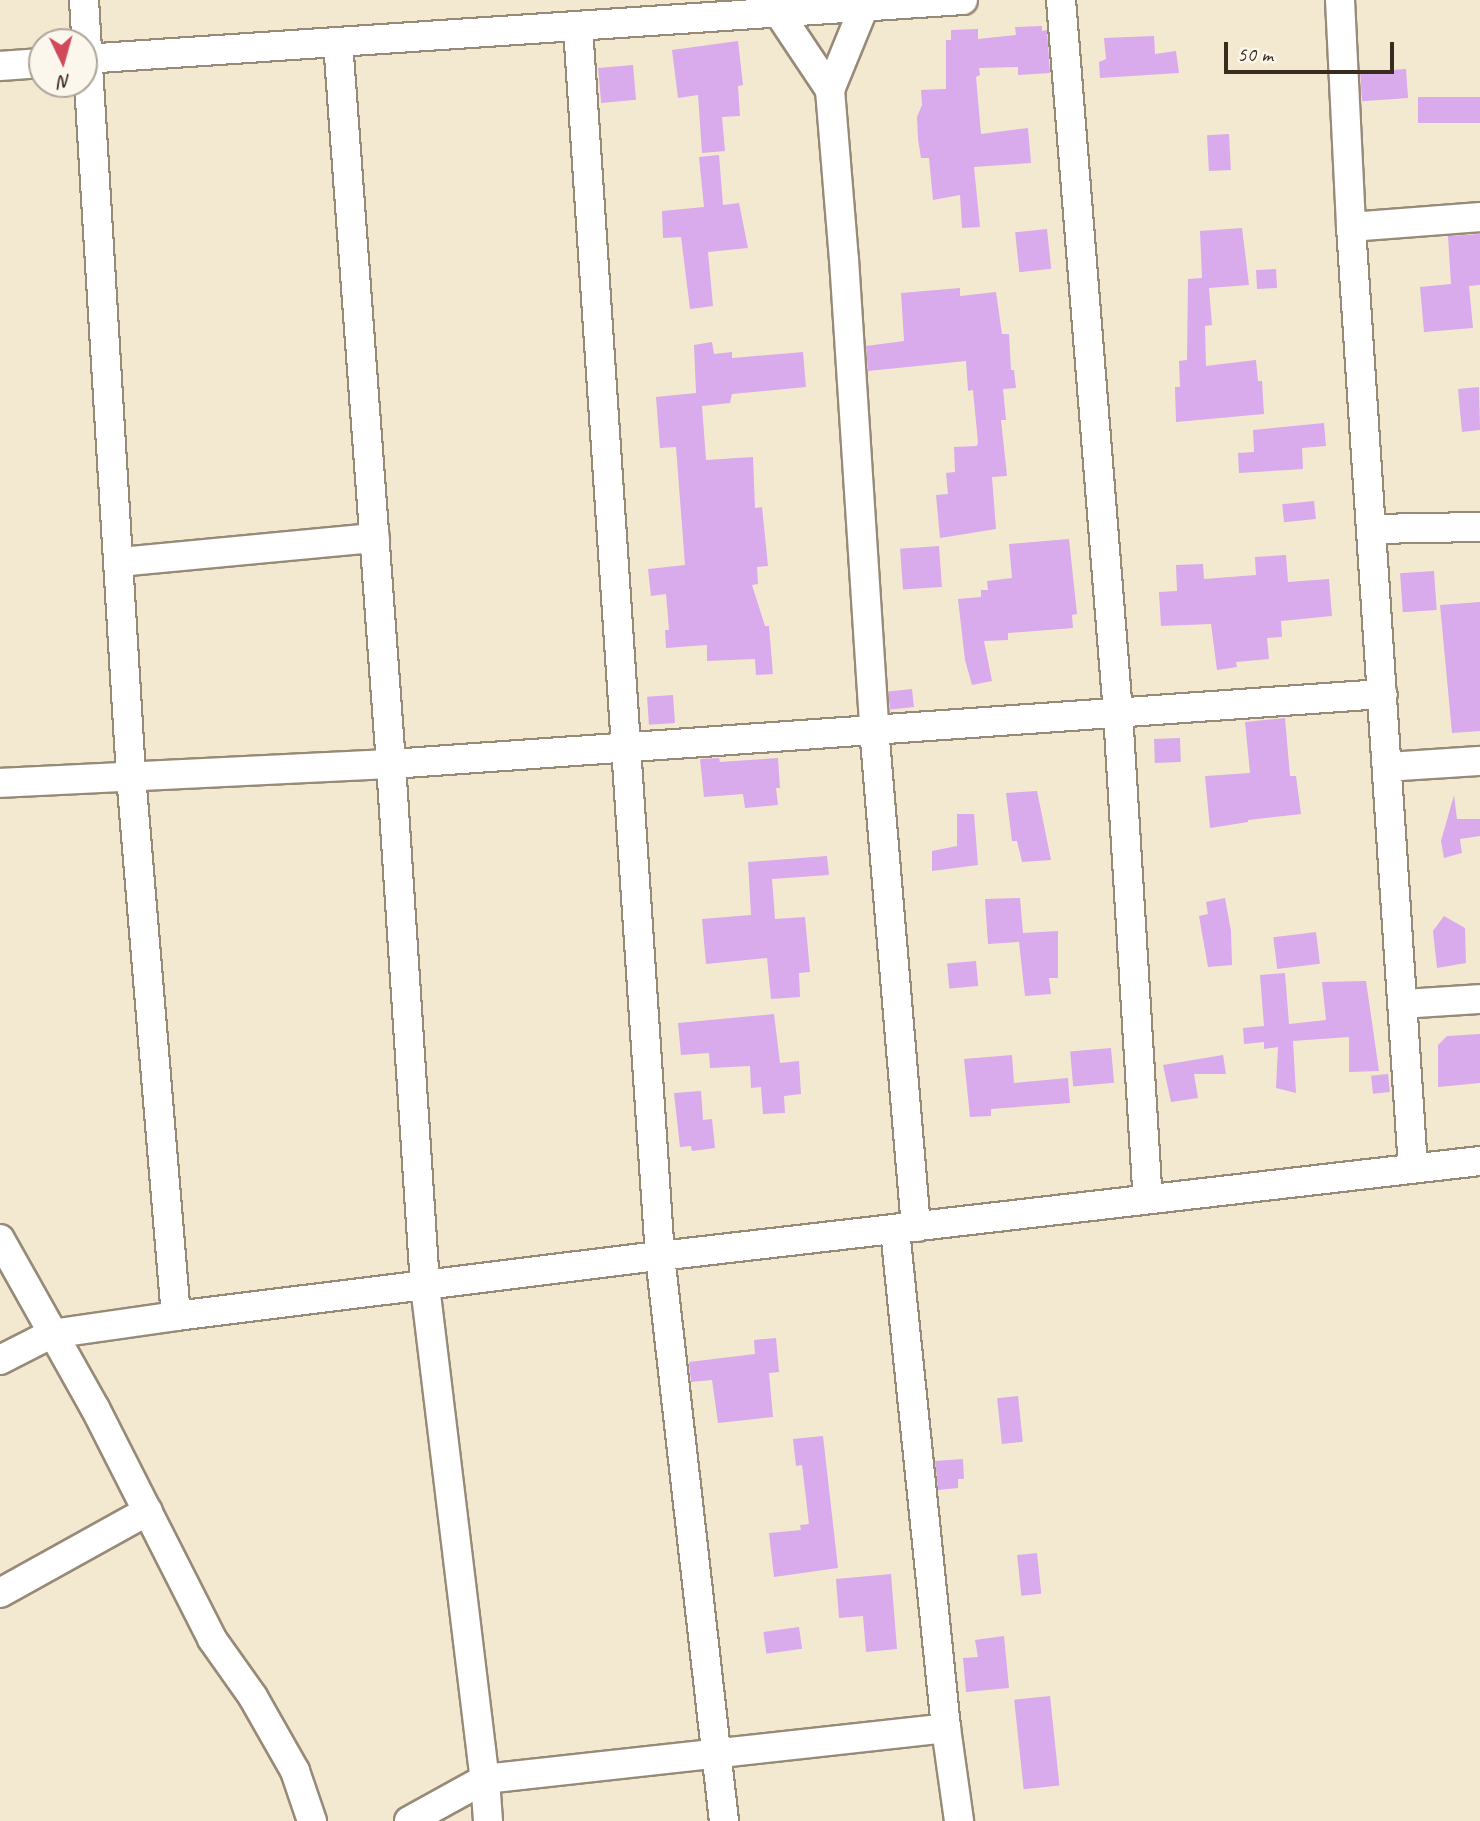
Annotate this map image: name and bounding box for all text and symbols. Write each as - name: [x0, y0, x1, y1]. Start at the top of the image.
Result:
- north arrow: [28, 28, 98, 98]
- scale bar: [1228, 28, 1398, 72]
- text: 50 m: [1237, 41, 1273, 67]
- text: N: [58, 69, 72, 94]

